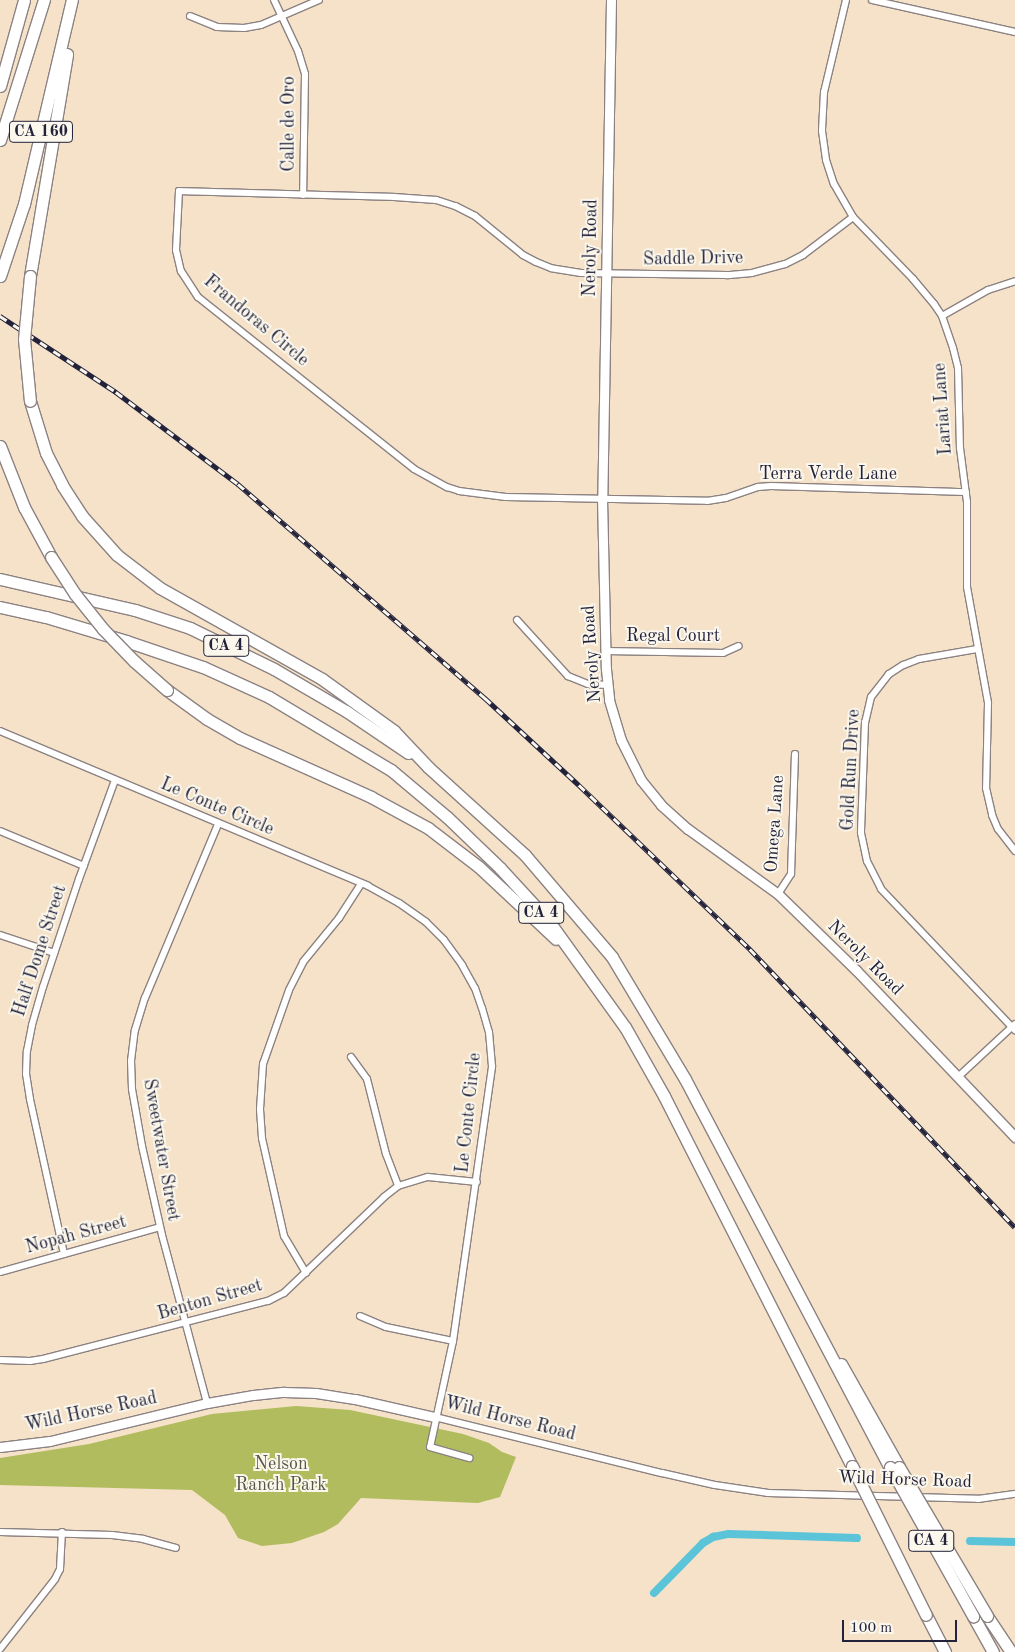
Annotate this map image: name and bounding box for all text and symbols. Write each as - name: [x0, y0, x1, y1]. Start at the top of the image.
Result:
- street label: Calle de Oro: [278, 76, 300, 172]
- road number: CA 160: [8, 118, 74, 146]
- street label: Neroly Road: [579, 199, 603, 297]
- street label: Saddle Drive: [643, 247, 743, 271]
- street label: Frandoras Circle: [199, 271, 313, 371]
- street label: Lariat Lane: [929, 362, 957, 456]
- street label: Terra Verde Lane: [759, 463, 897, 485]
- street label: Neroly Road: [578, 604, 606, 704]
- street label: Regal Court: [626, 625, 720, 647]
- road number: CA 4: [202, 632, 250, 659]
- street label: Gold Run Drive: [837, 709, 865, 831]
- street label: Le Conte Circle: [157, 773, 277, 841]
- street label: Omega Lane: [761, 774, 789, 874]
- street label: Half Dome Street: [9, 882, 71, 1020]
- road number: CA 4: [517, 900, 565, 926]
- street label: Neroly Road: [823, 916, 907, 1000]
- street label: Le Conte Circle: [452, 1052, 486, 1174]
- street label: Sweetwater Street: [138, 1077, 184, 1223]
- street label: Nopah Street: [23, 1211, 129, 1259]
- street label: Benton Street: [155, 1275, 265, 1325]
- street label: Wild Horse Road: [23, 1387, 159, 1437]
- street label: Wild Horse Road: [442, 1392, 578, 1446]
- park label: Nelson Ranch Park: [235, 1454, 327, 1496]
- street label: Wild Horse Road: [838, 1467, 972, 1493]
- road number: CA 4: [907, 1528, 955, 1554]
- scale bar: [845, 1610, 960, 1642]
- text: 100 m: [850, 1621, 892, 1636]

